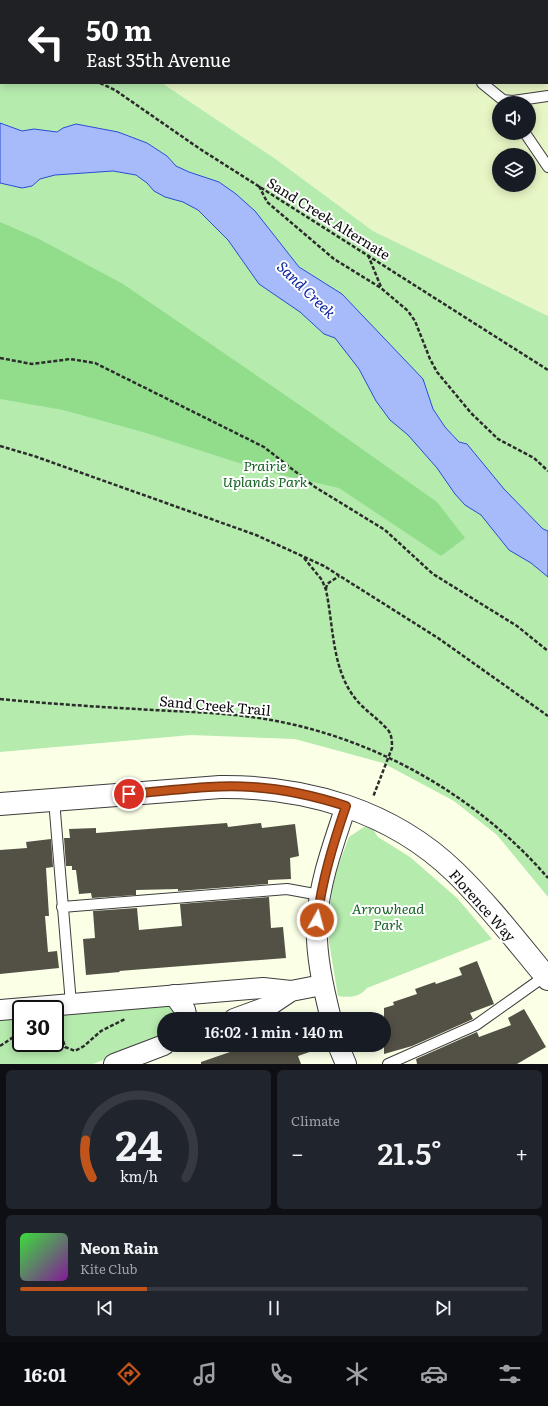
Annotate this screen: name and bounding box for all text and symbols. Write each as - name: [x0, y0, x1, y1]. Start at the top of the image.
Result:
- text: 50 m: [86, 8, 152, 50]
- icon: left: [20, 16, 72, 68]
- text: East 35th Avenue: [86, 46, 231, 73]
- map controls: [492, 96, 536, 192]
- button: sound: [492, 96, 536, 140]
- button: layers: [492, 148, 536, 192]
- street label: Sand Creek Alternate: [264, 172, 394, 264]
- water label: Sand Creek: [272, 255, 342, 324]
- park label: Prairie Uplands Park: [222, 455, 308, 491]
- street label: Sand Creek Trail: [159, 690, 272, 720]
- pin: [112, 777, 146, 811]
- icon: arrive: [118, 783, 140, 805]
- street label: Florence Way: [445, 865, 521, 946]
- park label: Arrowhead Park: [352, 898, 424, 934]
- position arrow: [296, 899, 338, 941]
- speed limit sign: 30: [12, 1000, 64, 1052]
- text: 16:02 · 1 min · 140 m: [205, 1020, 343, 1043]
- text: 24: [115, 1111, 162, 1173]
- text: Climate: [291, 1111, 340, 1130]
- text: 21.5°: [377, 1130, 442, 1174]
- text: −: [291, 1136, 304, 1169]
- text: +: [515, 1136, 528, 1169]
- text: km/h: [119, 1164, 158, 1185]
- text: Neon Rain: [80, 1236, 159, 1259]
- text: Kite Club: [80, 1259, 137, 1278]
- icon: previous: [94, 1297, 116, 1319]
- icon: pause: [263, 1297, 285, 1319]
- icon: next: [432, 1297, 454, 1319]
- icon: directions: [115, 1360, 143, 1388]
- icon: music: [191, 1360, 219, 1388]
- icon: phone: [267, 1360, 295, 1388]
- icon: climate: [343, 1360, 371, 1388]
- icon: car: [420, 1360, 448, 1388]
- icon: filters: [496, 1360, 524, 1388]
- text: 16:01: [24, 1361, 67, 1388]

